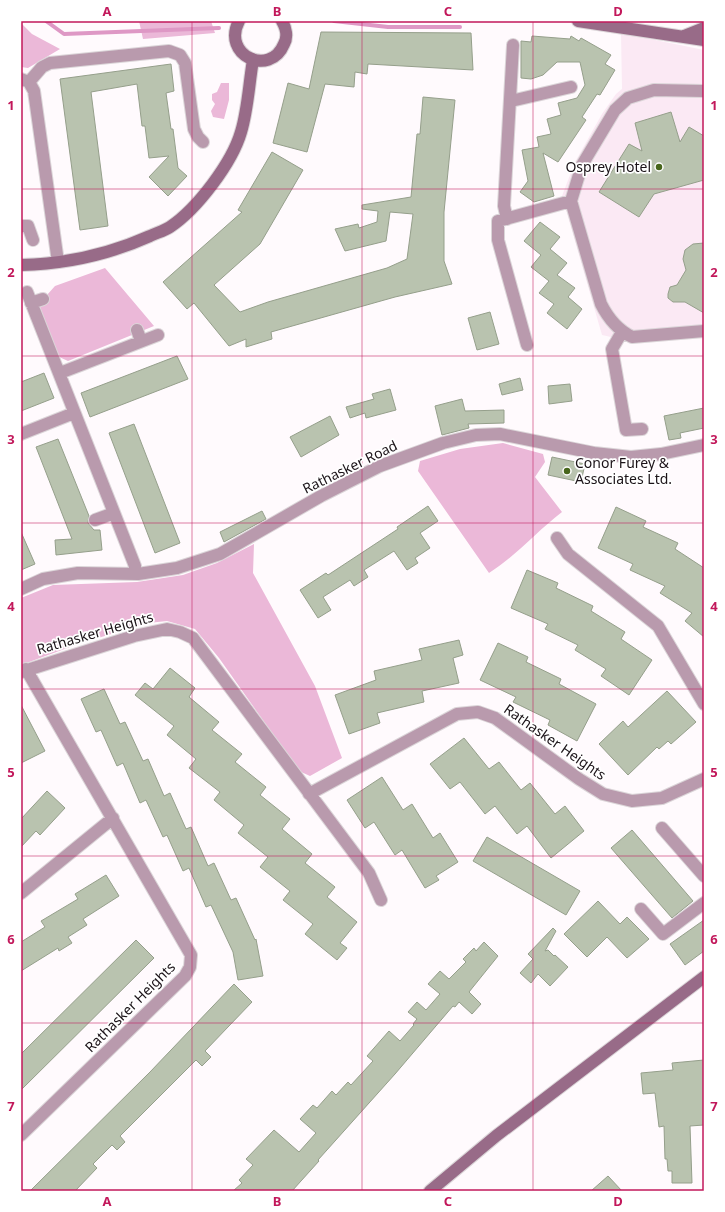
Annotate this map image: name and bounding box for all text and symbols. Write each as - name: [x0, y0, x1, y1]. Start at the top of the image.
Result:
- text: A: [103, 2, 112, 20]
- text: B: [273, 2, 281, 20]
- text: C: [444, 2, 452, 20]
- text: D: [613, 2, 623, 20]
- text: 1: [7, 96, 15, 114]
- text: 1: [710, 96, 718, 114]
- place label: Osprey Hotel: [565, 157, 651, 176]
- marker: Osprey Hotel: [654, 162, 664, 172]
- text: 2: [7, 263, 15, 281]
- text: 2: [710, 263, 718, 281]
- text: 3: [7, 430, 15, 448]
- text: 3: [710, 430, 718, 448]
- street label: Rathasker Road: [299, 435, 400, 498]
- place label: Conor Furey & Associates Ltd.: [575, 453, 672, 488]
- marker: Conor Furey & Associates Ltd.: [562, 466, 572, 476]
- text: 4: [7, 597, 15, 615]
- text: 4: [710, 597, 718, 615]
- street label: Rathasker Heights: [34, 607, 156, 658]
- street label: Rathasker Heights: [500, 699, 610, 784]
- text: 5: [7, 763, 15, 781]
- text: 5: [710, 763, 718, 781]
- text: 6: [7, 930, 15, 948]
- text: 6: [710, 930, 718, 948]
- street label: Rathasker Heights: [80, 957, 179, 1056]
- text: 7: [7, 1097, 15, 1115]
- text: 7: [710, 1097, 718, 1115]
- text: A: [103, 1192, 112, 1210]
- text: B: [273, 1192, 281, 1210]
- text: C: [444, 1192, 452, 1210]
- text: D: [613, 1192, 623, 1210]

